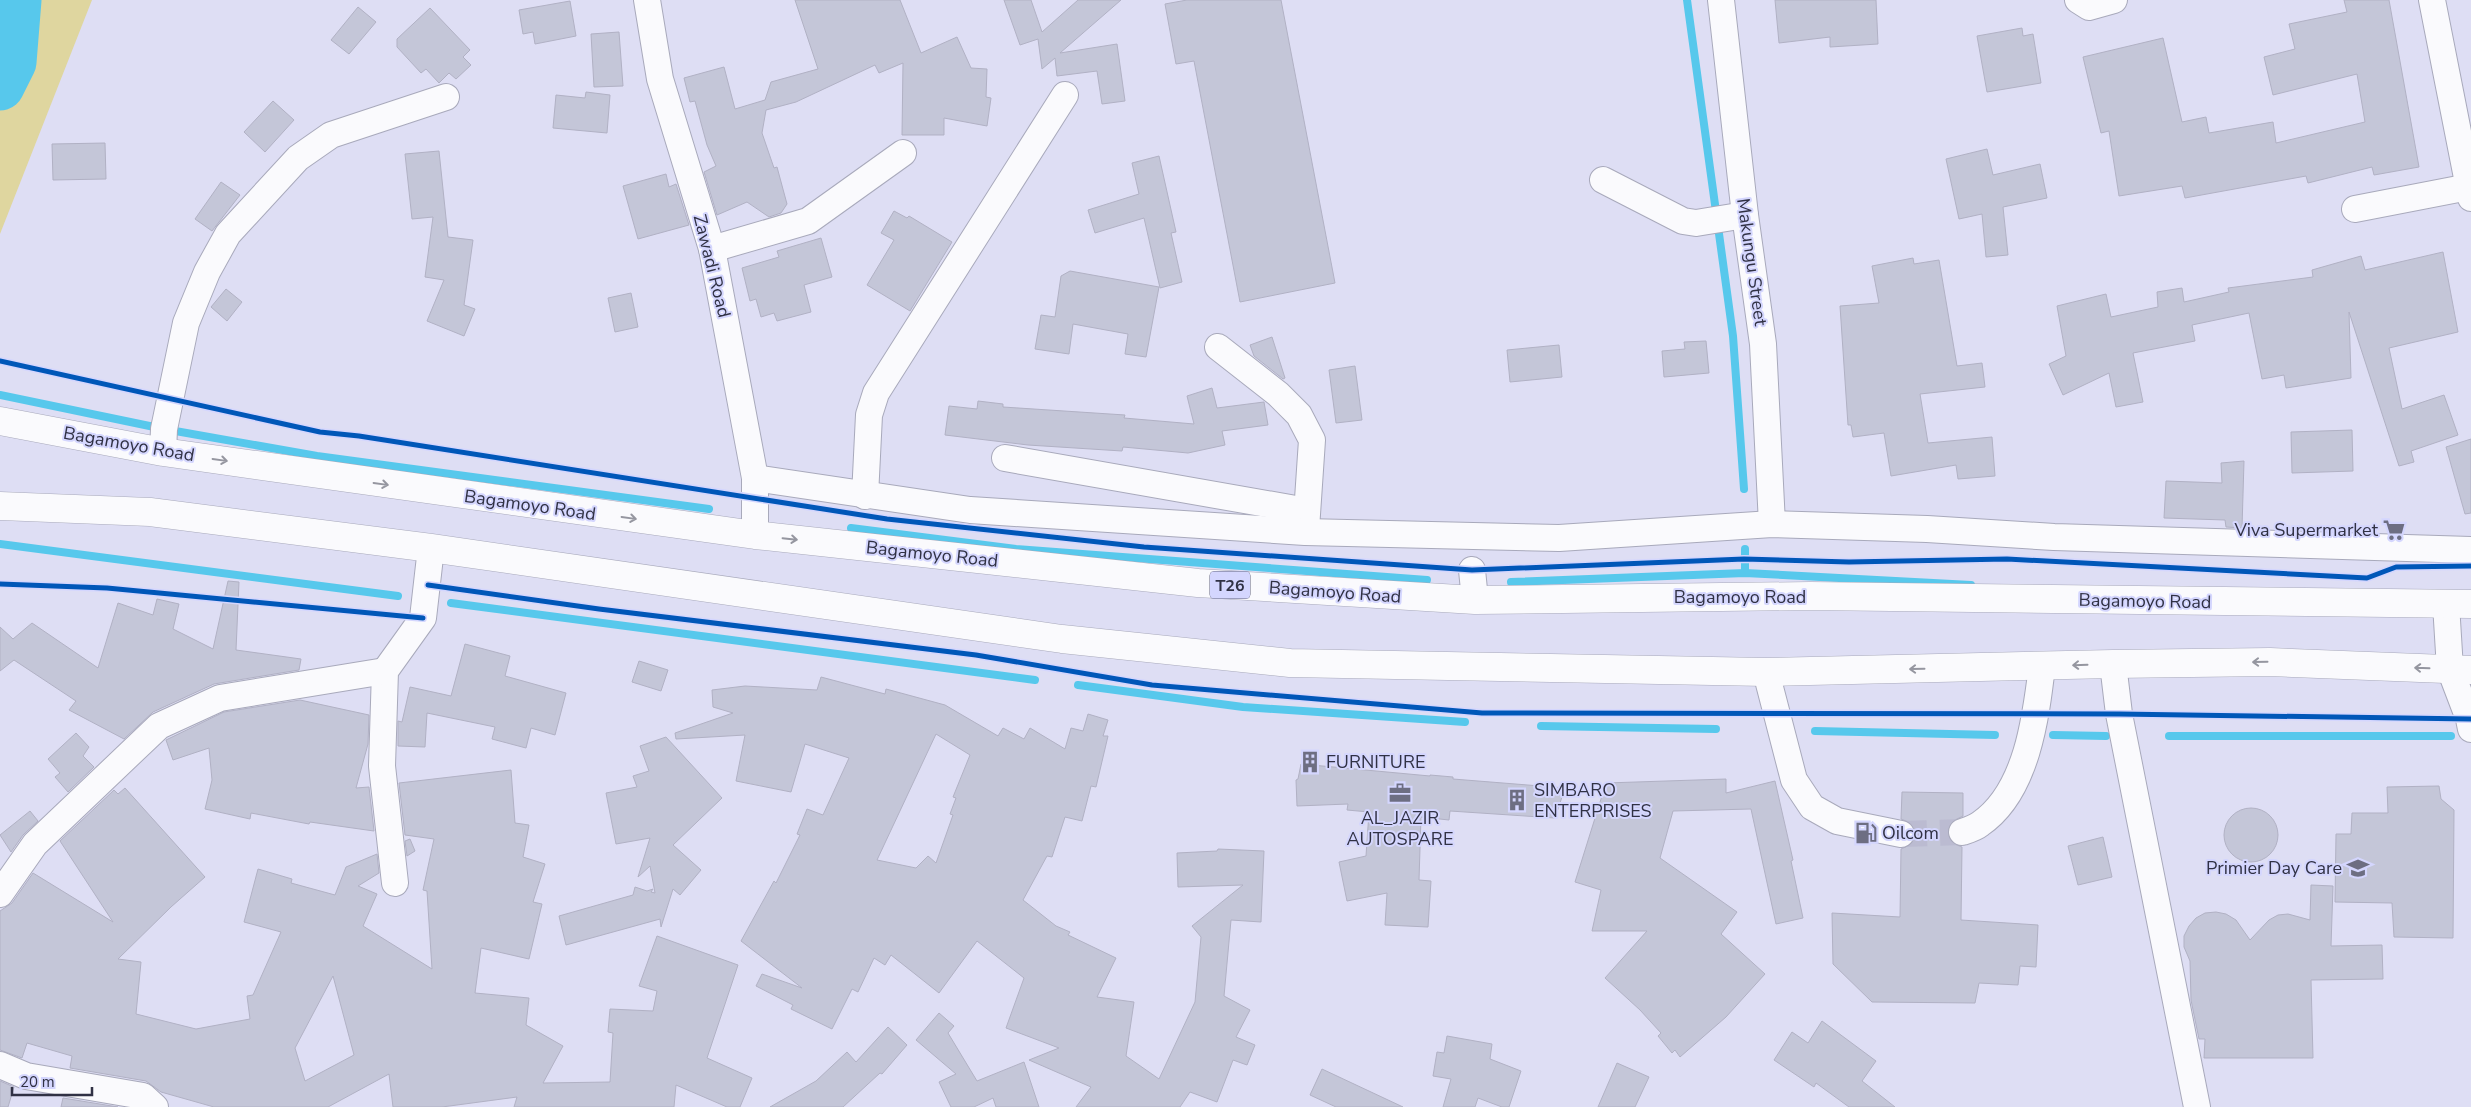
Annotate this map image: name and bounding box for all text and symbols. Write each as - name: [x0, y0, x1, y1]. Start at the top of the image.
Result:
- street label: Makungu Street: [1731, 197, 1773, 328]
- street label: Zawadi Road: [688, 212, 736, 320]
- street label: Bagamoyo Road: [62, 421, 196, 467]
- one-way arrow: [212, 455, 228, 465]
- one-way arrow: [373, 479, 389, 489]
- street label: Bagamoyo Road: [463, 484, 597, 526]
- one-way arrow: [620, 513, 636, 523]
- supermarket icon: Viva Supermarket: [2381, 517, 2407, 543]
- place label: Viva Supermarket: [2233, 518, 2379, 542]
- one-way arrow: [782, 534, 798, 544]
- street label: Bagamoyo Road: [865, 535, 999, 573]
- road number: T26: [1210, 572, 1250, 598]
- street label: Bagamoyo Road: [1268, 575, 1402, 609]
- street label: Bagamoyo Road: [1674, 585, 1806, 609]
- street label: Bagamoyo Road: [2078, 588, 2212, 614]
- one-way arrow: [2252, 657, 2268, 667]
- one-way arrow: [2072, 660, 2088, 669]
- one-way arrow: [2415, 663, 2431, 673]
- one-way arrow: [1910, 664, 1926, 674]
- building icon: FURNITURE: [1297, 749, 1323, 775]
- place label: FURNITURE: [1326, 750, 1425, 774]
- place label: SIMBARO ENTERPRISES: [1534, 778, 1652, 823]
- office icon: AL_JAZIR AUTOSPARE: [1387, 780, 1413, 806]
- building icon: SIMBARO ENTERPRISES: [1504, 787, 1530, 813]
- place label: AL_JAZIR AUTOSPARE: [1347, 806, 1453, 851]
- fuel station icon: Oilcom: [1853, 820, 1879, 846]
- place label: Oilcom: [1882, 821, 1939, 845]
- school or university icon: Primier Day Care: [2345, 855, 2371, 881]
- place label: Primier Day Care: [2206, 856, 2342, 880]
- scale bar: [12, 1064, 92, 1096]
- text: 20 m: [20, 1072, 55, 1092]

